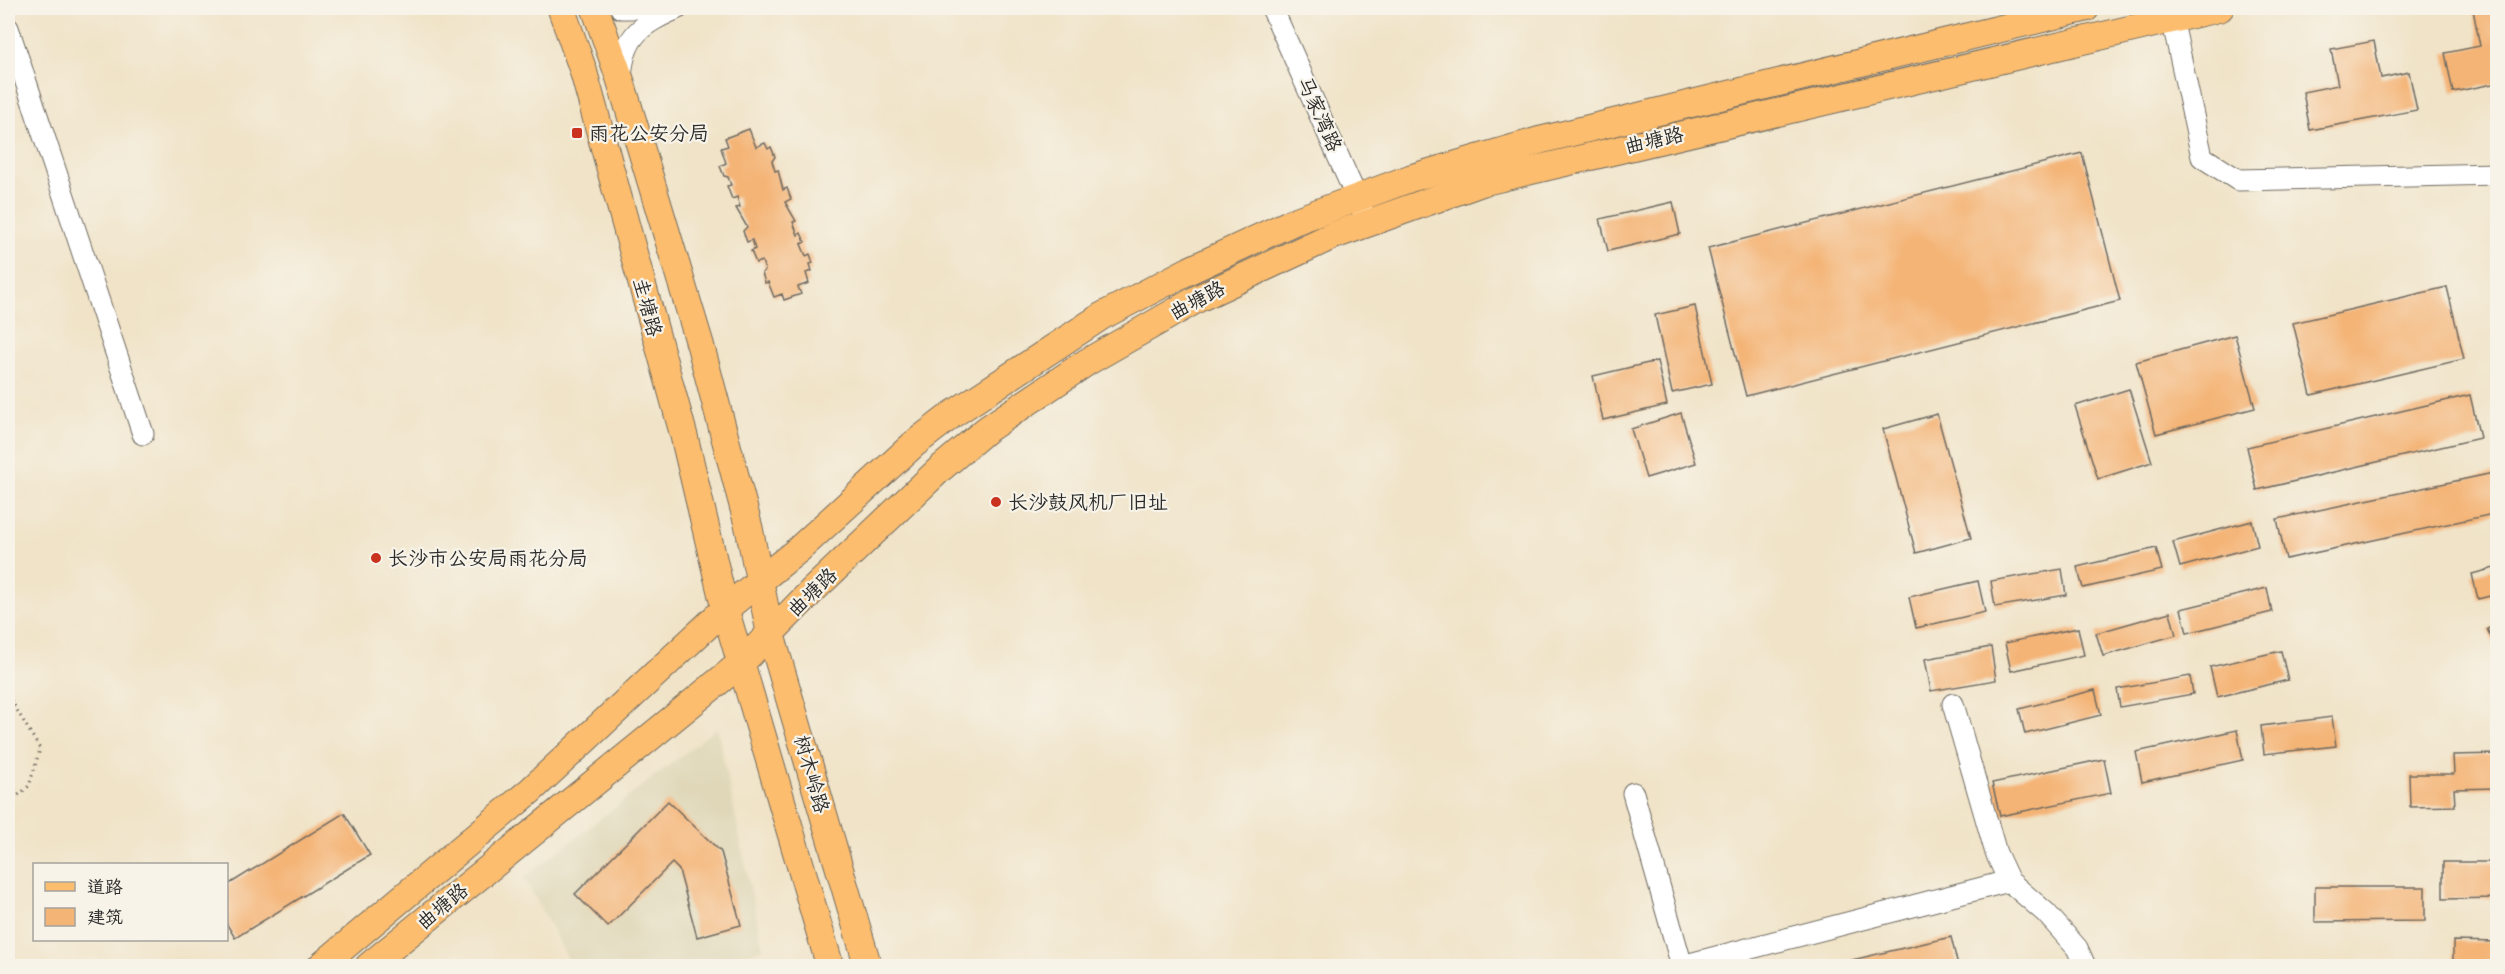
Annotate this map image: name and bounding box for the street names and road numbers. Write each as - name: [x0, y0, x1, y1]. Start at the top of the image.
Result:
- street label: 马家湾路: [1288, 73, 1348, 158]
- street label: 曲塘路: [1622, 121, 1688, 163]
- street label: 圭塘路: [624, 275, 668, 341]
- street label: 曲塘路: [1165, 275, 1232, 329]
- street label: 曲塘路: [782, 562, 846, 625]
- street label: 树木岭路: [785, 732, 835, 818]
- street label: 曲塘路: [411, 877, 477, 938]

